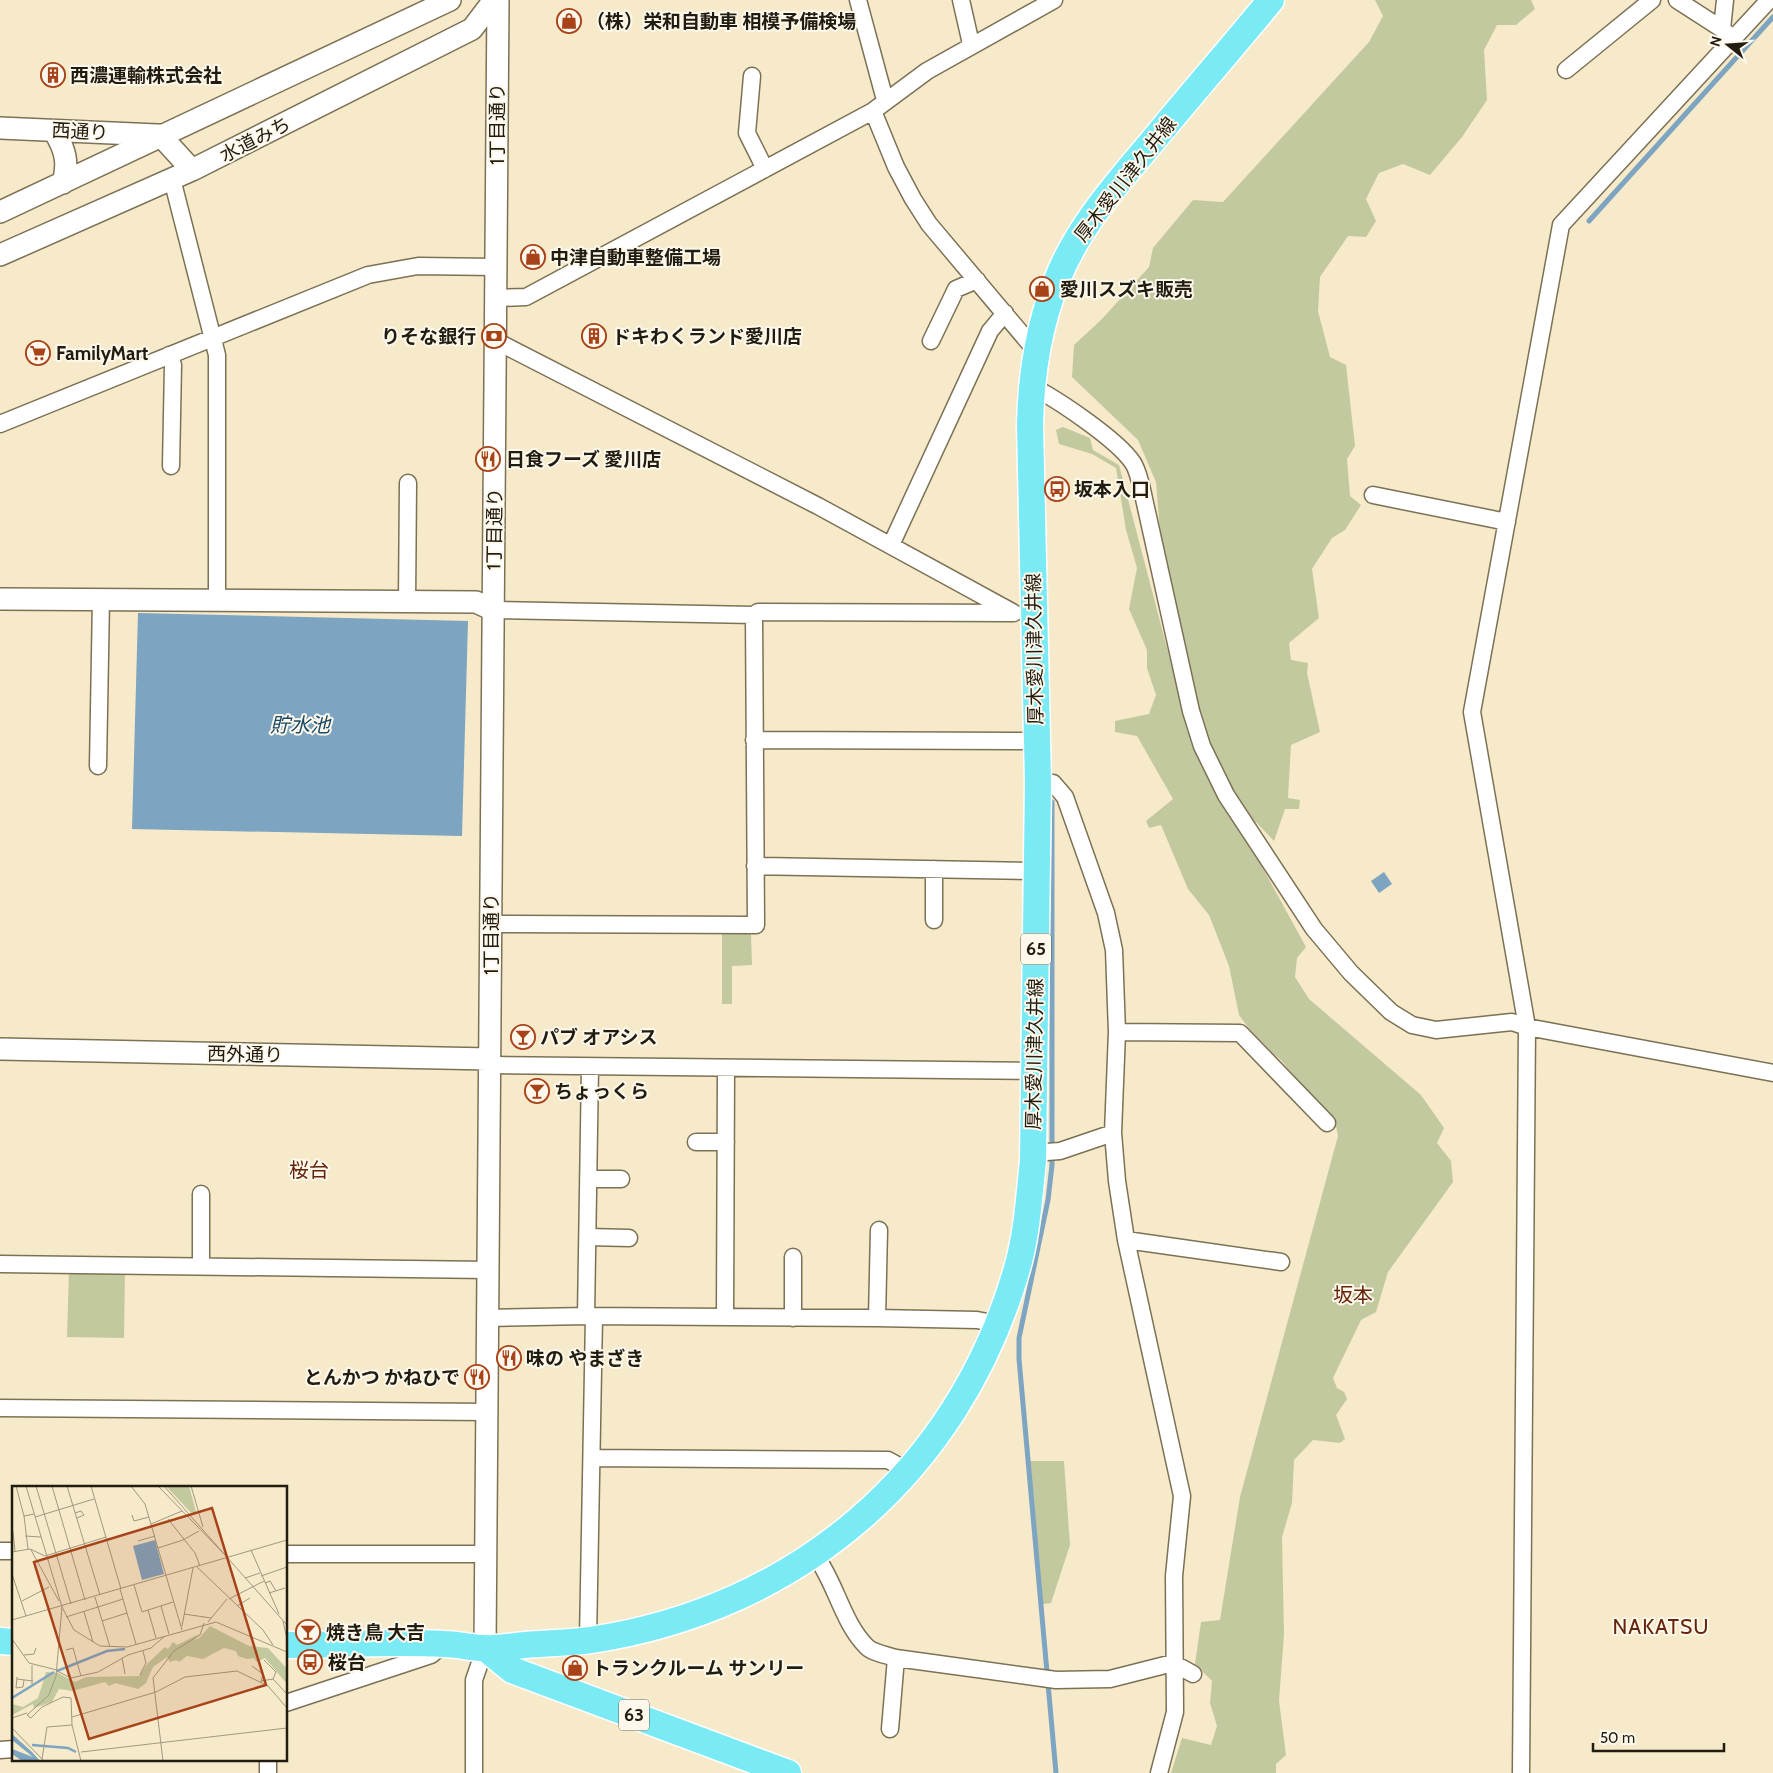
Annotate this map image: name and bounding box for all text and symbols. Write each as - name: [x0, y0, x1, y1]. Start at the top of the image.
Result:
- shop icon: （株）栄和自動車 相模予備検場: [556, 8, 582, 34]
- place label: （株）栄和自動車 相模予備検場: [586, 10, 856, 33]
- north arrow: [1703, 20, 1753, 70]
- text: N: [1706, 34, 1726, 49]
- building icon: 西濃運輸株式会社: [40, 62, 66, 88]
- place label: 西濃運輸株式会社: [70, 64, 222, 87]
- street label: 1丁目通り: [486, 83, 509, 165]
- street label: 水道みち: [216, 112, 294, 167]
- street label: 厚木愛川津久井線: [1070, 112, 1181, 246]
- street label: 西通り: [51, 119, 109, 144]
- shop icon: 中津自動車整備工場: [520, 244, 546, 270]
- place label: 中津自動車整備工場: [550, 246, 721, 269]
- shop icon: 愛川スズキ販売: [1029, 276, 1055, 302]
- place label: 愛川スズキ販売: [1060, 278, 1193, 301]
- bank icon: りそな銀行: [481, 323, 507, 349]
- building icon: ドキわくランド愛川店: [581, 323, 607, 349]
- place label: りそな銀行: [381, 325, 476, 348]
- place label: ドキわくランド愛川店: [612, 325, 802, 348]
- supermarket icon: FamilyMart: [25, 340, 51, 366]
- place label: FamilyMart: [56, 342, 149, 365]
- restaurant icon: 日食フーズ 愛川店: [475, 446, 501, 472]
- place label: 日食フーズ 愛川店: [506, 448, 661, 471]
- bus stop icon: 坂本入口: [1044, 476, 1070, 502]
- place label: 坂本入口: [1074, 478, 1150, 501]
- street label: 1丁目通り: [482, 488, 507, 570]
- street label: 厚木愛川津久井線: [1022, 573, 1047, 725]
- water label: 貯水池: [270, 713, 332, 737]
- street label: 1丁目通り: [480, 893, 503, 975]
- road number: 65: [1021, 934, 1051, 964]
- street label: 厚木愛川津久井線: [1022, 978, 1047, 1130]
- bar icon: パブ オアシス: [510, 1024, 536, 1050]
- place label: パブ オアシス: [540, 1026, 658, 1049]
- street label: 西外通り: [207, 1042, 283, 1067]
- bar icon: ちょっくら: [524, 1078, 550, 1104]
- place label: ちょっくら: [554, 1080, 649, 1103]
- district label: 桜台: [289, 1158, 329, 1182]
- district label: 坂本: [1333, 1283, 1373, 1307]
- restaurant icon: 味の やまざき: [496, 1345, 522, 1371]
- place label: 味の やまざき: [526, 1347, 644, 1370]
- restaurant icon: とんかつ かねひで: [464, 1364, 490, 1390]
- place label: とんかつ かねひで: [304, 1366, 460, 1389]
- inset map: [12, 1486, 288, 1760]
- district label: NAKATSU: [1612, 1614, 1710, 1639]
- bar icon: 焼き鳥 大吉: [295, 1619, 321, 1645]
- place label: 焼き鳥 大吉: [326, 1621, 425, 1644]
- bus stop icon: 桜台: [297, 1649, 323, 1675]
- place label: 桜台: [328, 1651, 366, 1674]
- shop icon: トランクルーム サンリー: [562, 1655, 588, 1681]
- place label: トランクルーム サンリー: [592, 1657, 804, 1680]
- road number: 63: [619, 1700, 649, 1730]
- scale bar: [1593, 1720, 1724, 1752]
- text: 50 m: [1600, 1729, 1635, 1747]

